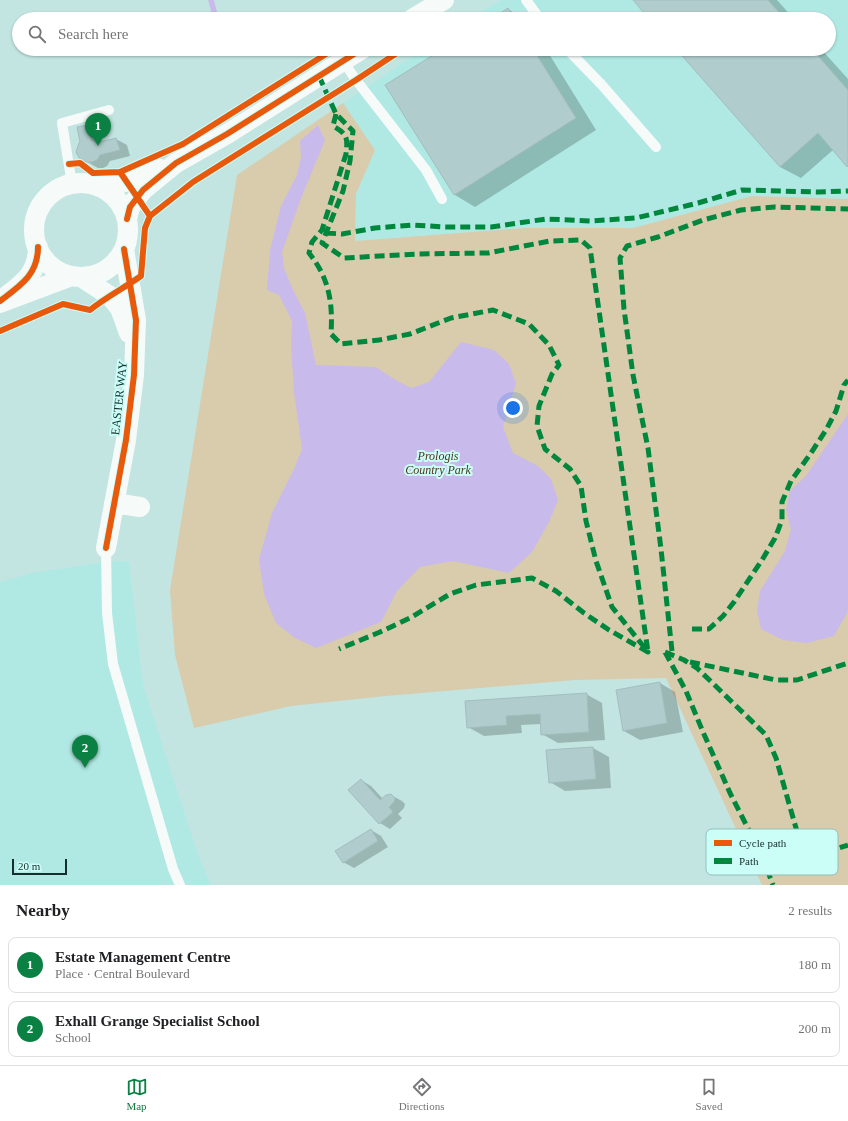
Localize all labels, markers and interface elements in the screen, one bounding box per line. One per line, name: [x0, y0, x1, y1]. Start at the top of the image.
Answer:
search box: [12, 12, 836, 56]
icon: search: [26, 23, 48, 45]
text: Search here: [58, 26, 128, 42]
pin: 1: [85, 113, 111, 146]
street label: EASTER WAY: [108, 360, 130, 436]
your location: [503, 398, 523, 418]
park label: Prologis Country Park: [405, 449, 471, 477]
pin: 2: [72, 735, 98, 768]
legend: [706, 829, 838, 875]
text: Cycle path: [739, 837, 787, 849]
text: Path: [739, 855, 759, 867]
scale bar: [12, 857, 67, 876]
text: 20 m: [18, 860, 40, 872]
text: Nearby: [16, 901, 70, 920]
text: 2 results: [788, 903, 832, 918]
text: Estate Management Centre: [55, 949, 231, 965]
text: 1: [27, 957, 33, 972]
text: 180 m: [798, 957, 831, 972]
text: Place · Central Boulevard: [55, 966, 190, 981]
text: Exhall Grange Specialist School: [55, 1013, 260, 1029]
text: 2: [27, 1021, 33, 1036]
text: 200 m: [798, 1021, 831, 1036]
text: School: [55, 1030, 91, 1045]
tab: Map: [126, 1076, 148, 1112]
tab: Directions: [399, 1076, 444, 1112]
tab: Saved: [696, 1076, 722, 1112]

